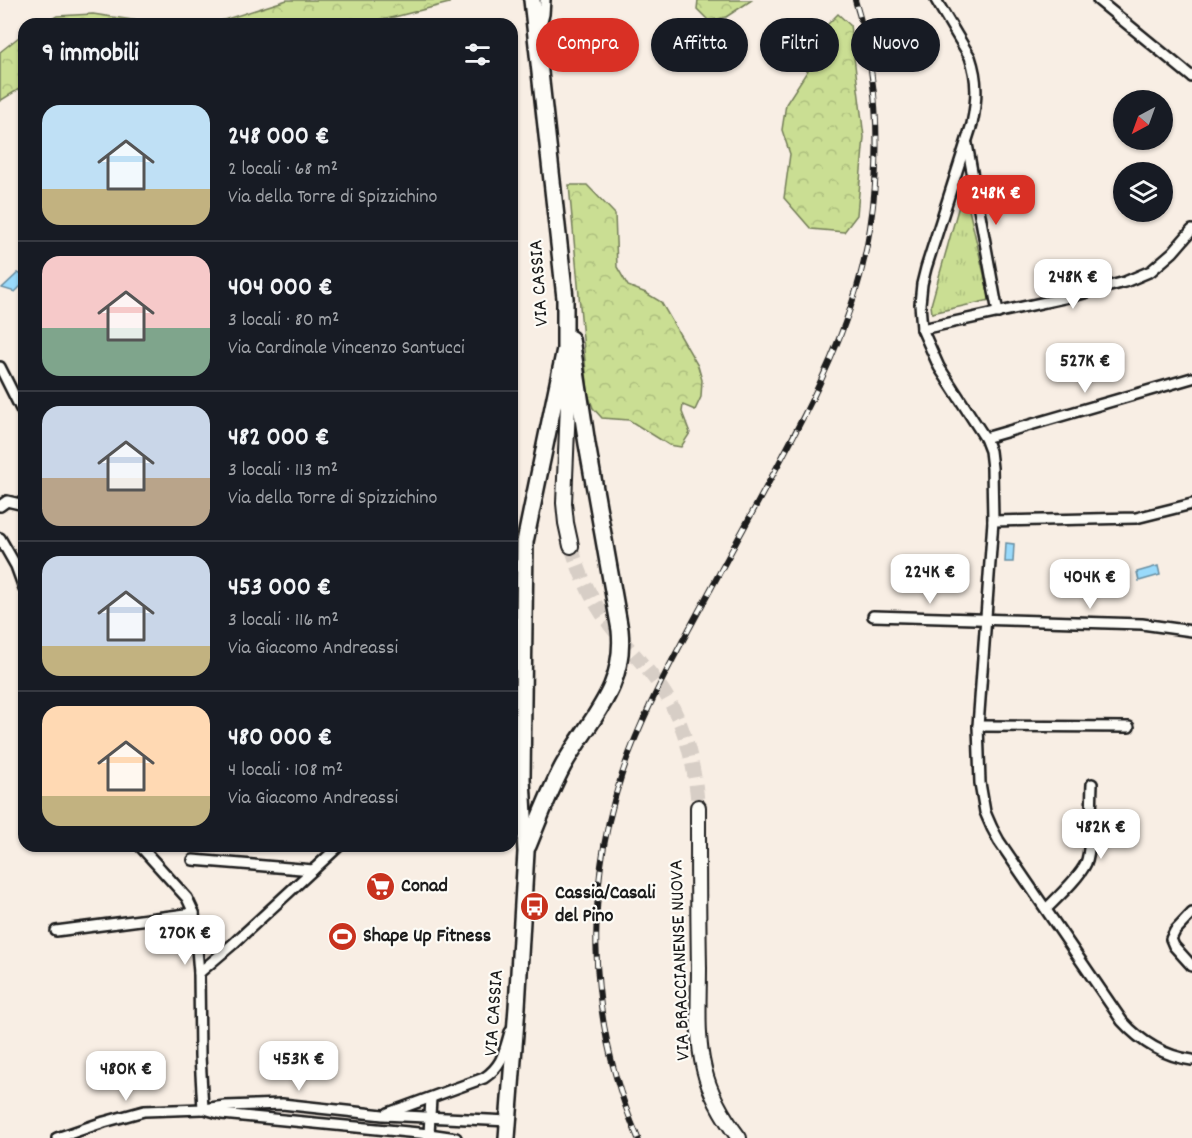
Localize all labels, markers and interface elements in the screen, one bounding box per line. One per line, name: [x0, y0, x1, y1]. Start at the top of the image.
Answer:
chip: Compra: [536, 18, 639, 72]
chip: Affitta: [651, 18, 748, 72]
chip: Filtri: [760, 18, 839, 72]
chip: Nuovo: [851, 18, 940, 72]
text: 9 immobili: [42, 36, 139, 73]
icon: filters: [461, 38, 494, 71]
north arrow: [1113, 90, 1173, 150]
map controls: [1113, 90, 1173, 222]
text: 248 000 €: [228, 119, 330, 156]
icon: home: [90, 129, 162, 201]
text: 2 locali · 68 m²: [228, 156, 338, 184]
button: layers: [1113, 162, 1173, 222]
pin: 248K €: [947, 175, 1045, 226]
text: 248K €: [971, 180, 1021, 208]
text: Via della Torre di Spizzichino: [228, 184, 437, 212]
street label: VIA CASSIA: [523, 239, 557, 327]
pin: 248K €: [1024, 259, 1122, 310]
text: 248K €: [1048, 264, 1098, 292]
text: 404 000 €: [228, 270, 333, 307]
icon: home: [90, 280, 162, 352]
text: 3 locali · 80 m²: [228, 307, 339, 335]
text: Via Cardinale Vincenzo Santucci: [228, 335, 465, 363]
pin: 527K €: [1036, 343, 1134, 394]
text: 527K €: [1060, 348, 1110, 376]
text: 482 000 €: [228, 420, 330, 457]
icon: home: [90, 430, 162, 502]
text: 3 locali · 113 m²: [228, 457, 338, 485]
text: Via della Torre di Spizzichino: [228, 485, 437, 513]
pin: 224K €: [881, 554, 979, 605]
text: 224K €: [905, 559, 955, 587]
pin: 404K €: [1041, 559, 1139, 610]
text: 404K €: [1064, 564, 1116, 592]
text: 453 000 €: [228, 570, 331, 607]
icon: home: [90, 580, 162, 652]
text: 3 locali · 116 m²: [228, 607, 339, 635]
text: Via Giacomo Andreassi: [228, 635, 398, 663]
text: 480 000 €: [228, 720, 332, 757]
icon: home: [90, 730, 162, 802]
text: 4 locali · 108 m²: [228, 757, 343, 785]
text: Via Giacomo Andreassi: [228, 785, 398, 813]
pin: 482K €: [1052, 809, 1150, 860]
text: 482K €: [1076, 814, 1126, 842]
street label: VIA BRACCIANENSE NUOVA: [663, 859, 699, 1061]
supermarket icon: Conad: [364, 871, 396, 903]
place label: Conad: [401, 873, 448, 901]
place label: Cassia/Casali del Pino: [555, 880, 656, 931]
bus stop icon: Cassia/Casali del Pino: [518, 890, 550, 922]
pin: 270K €: [136, 915, 234, 966]
text: 270K €: [159, 920, 211, 948]
sports icon: Shape Up Fitness: [326, 921, 358, 953]
place label: Shape Up Fitness: [363, 923, 491, 951]
street label: VIA CASSIA: [478, 969, 512, 1057]
pin: 453K €: [250, 1041, 348, 1092]
text: 453K €: [273, 1046, 325, 1074]
pin: 480K €: [77, 1051, 175, 1102]
text: 480K €: [100, 1056, 152, 1084]

